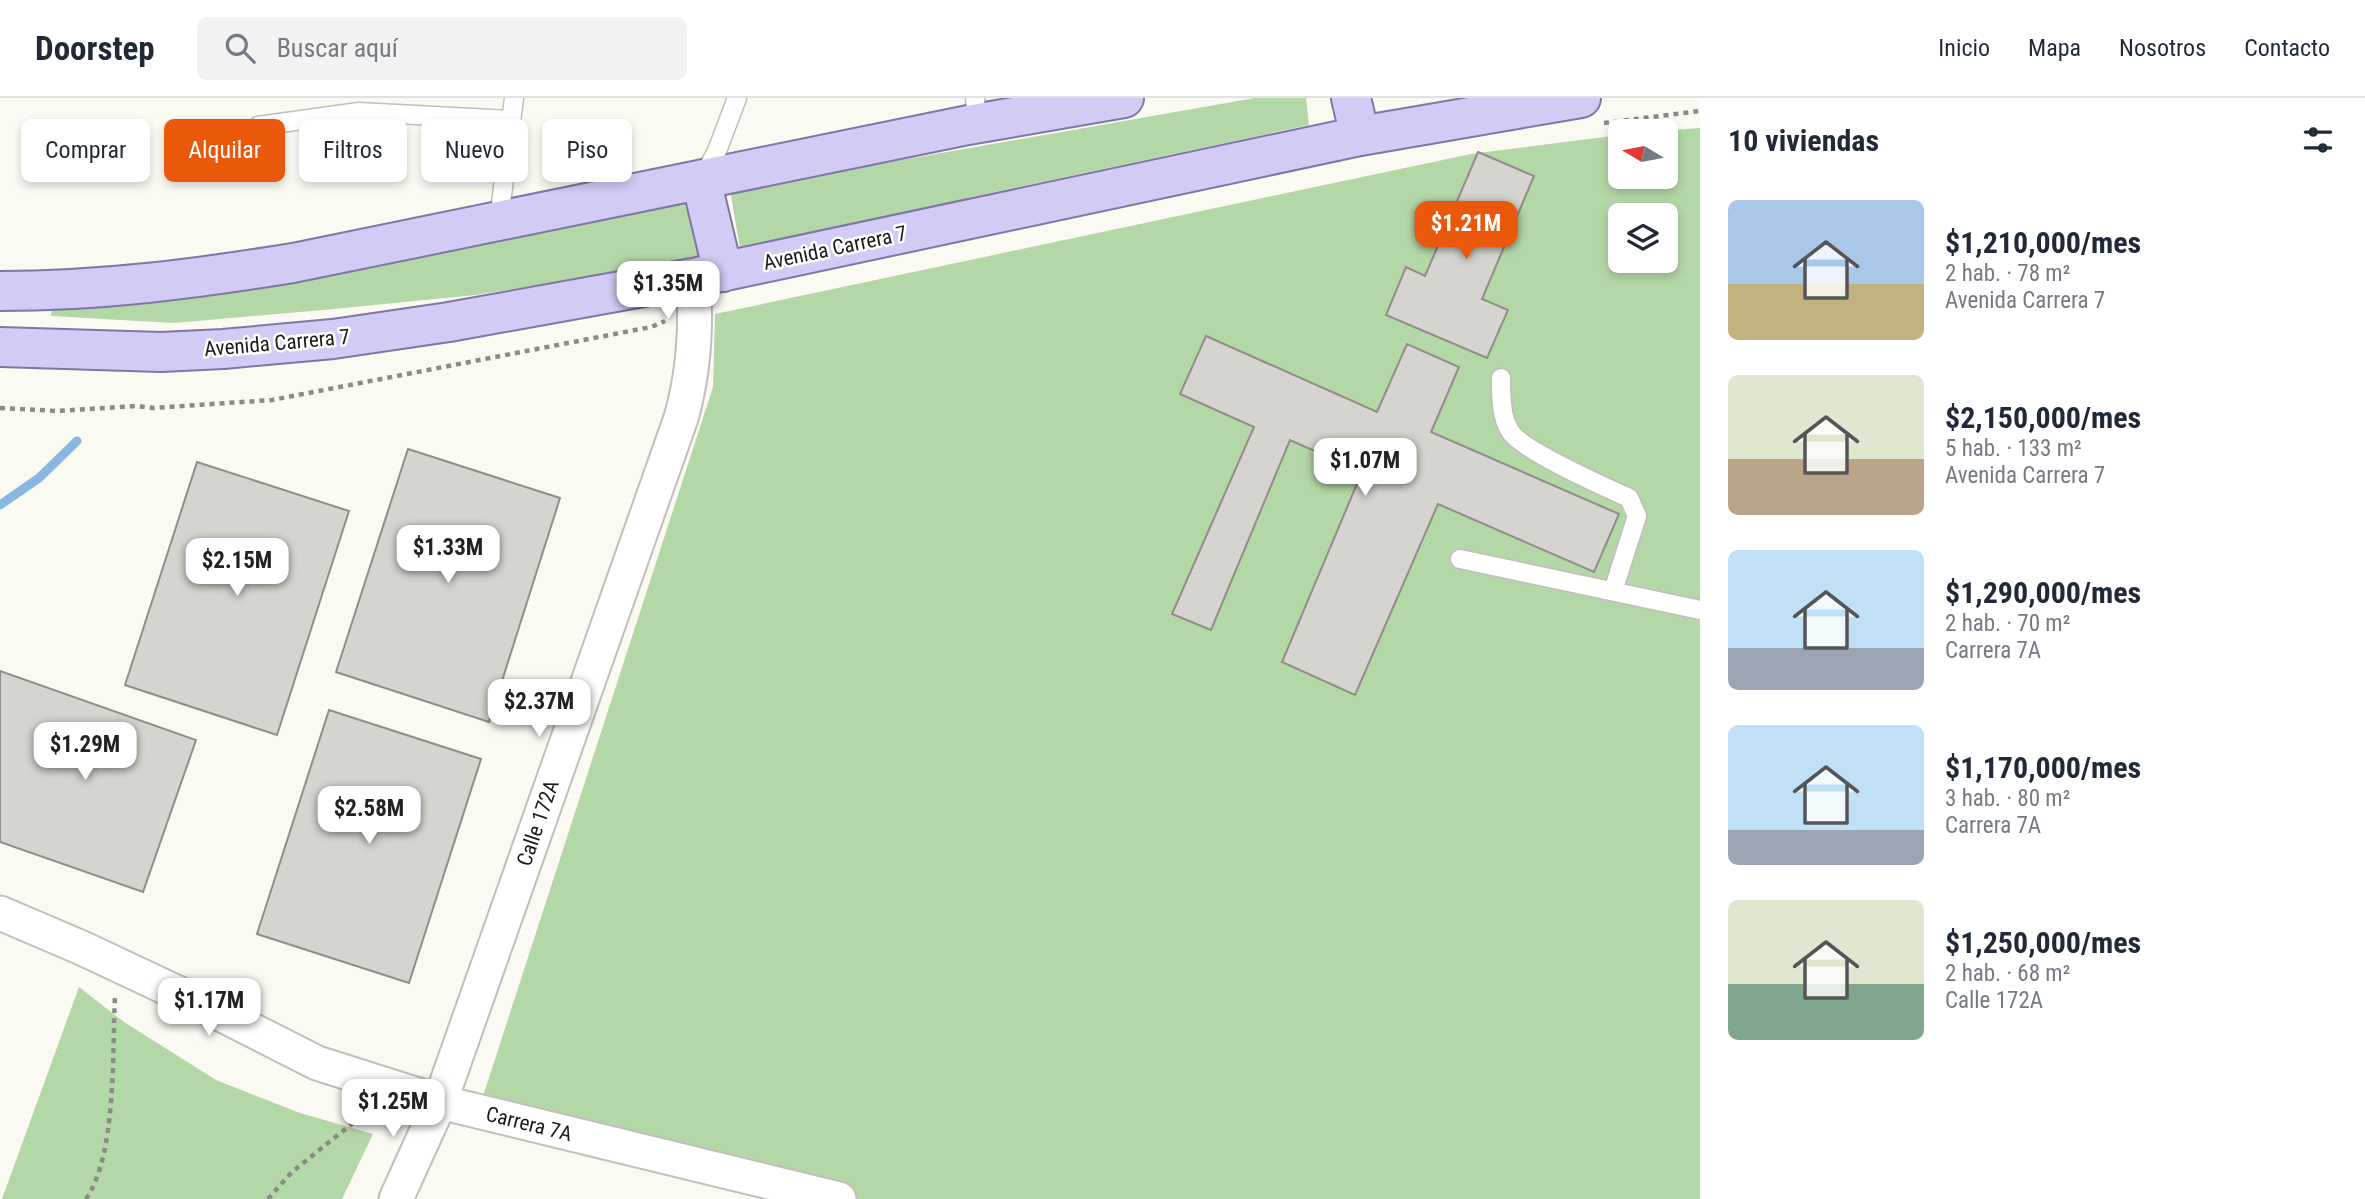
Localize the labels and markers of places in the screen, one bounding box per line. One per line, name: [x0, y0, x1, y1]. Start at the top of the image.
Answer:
pin: $1.21M: [1409, 202, 1523, 261]
pin: $1.35M: [611, 262, 725, 321]
pin: $1.07M: [1308, 438, 1422, 498]
pin: $1.33M: [391, 526, 505, 585]
pin: $2.15M: [180, 538, 294, 598]
pin: $2.37M: [482, 680, 596, 739]
pin: $1.29M: [28, 722, 142, 782]
pin: $2.58M: [312, 786, 426, 846]
pin: $1.17M: [152, 978, 266, 1038]
pin: $1.25M: [336, 1080, 450, 1139]

